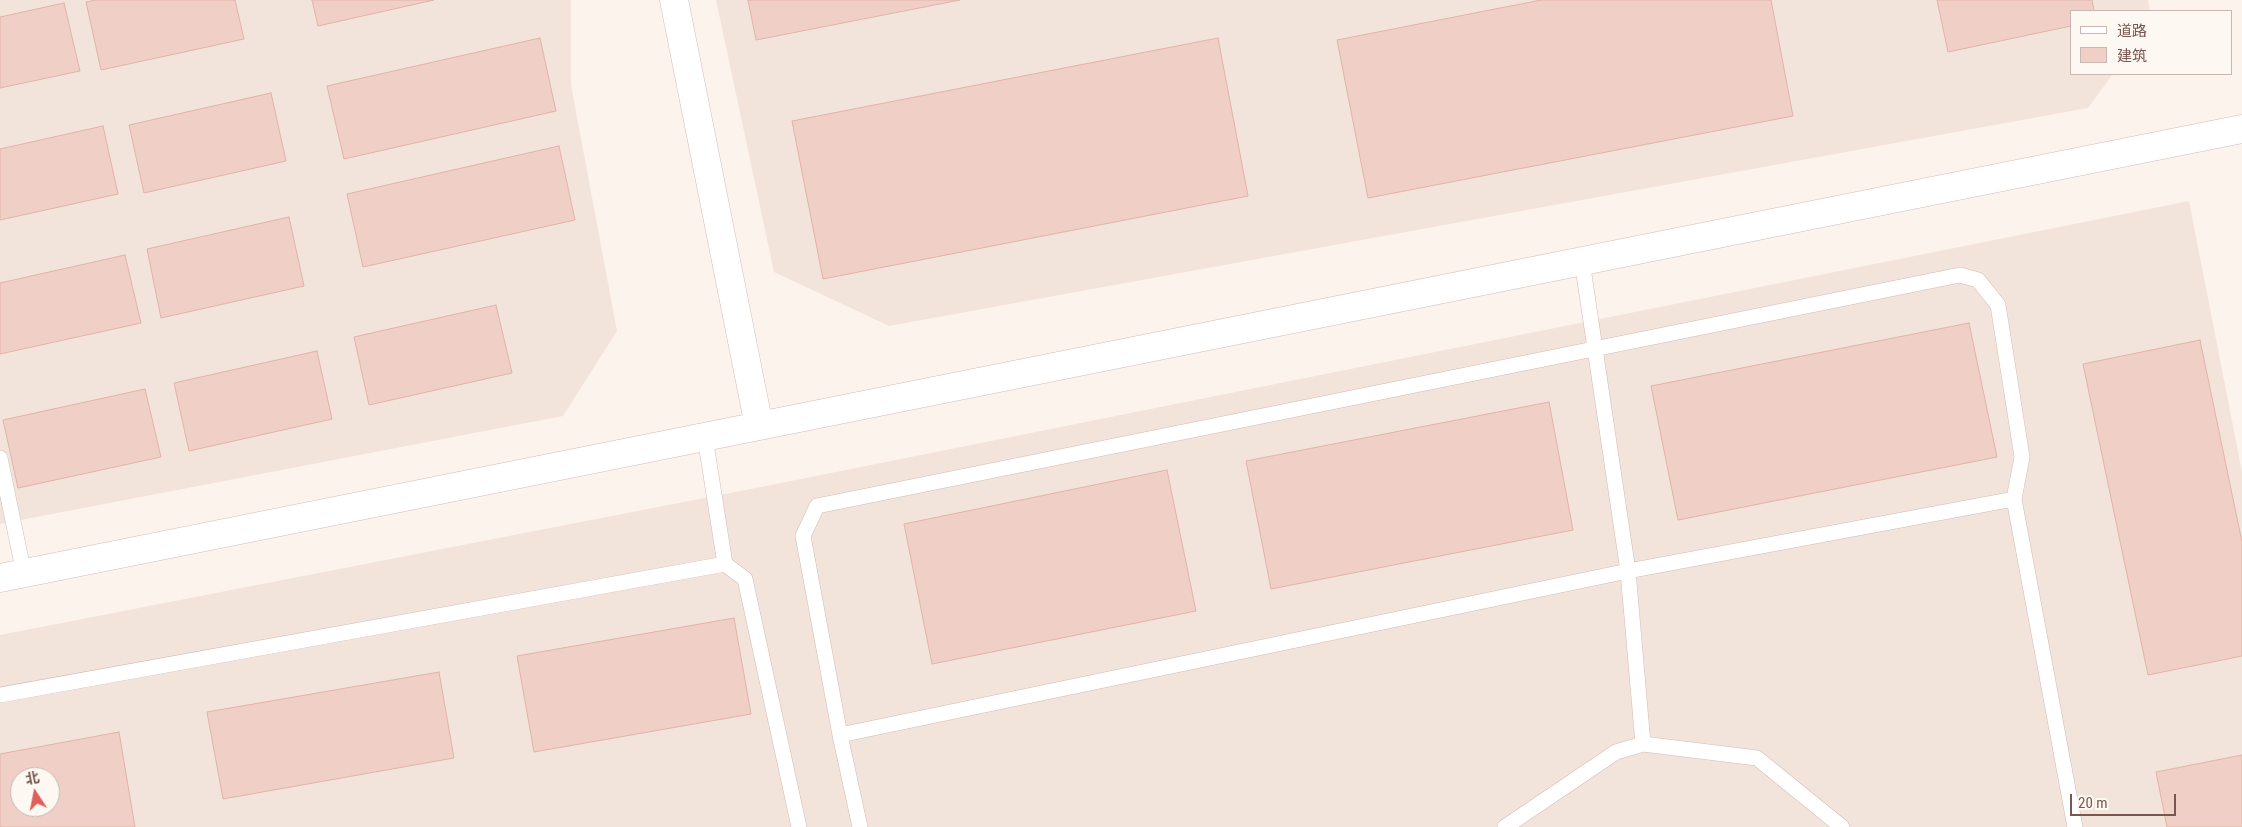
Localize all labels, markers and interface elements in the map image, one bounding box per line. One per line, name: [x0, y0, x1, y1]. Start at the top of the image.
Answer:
legend: [2070, 10, 2232, 75]
text: 道路: [2117, 22, 2147, 40]
text: 建筑: [2117, 47, 2147, 65]
north arrow: [10, 767, 60, 817]
text: 北: [24, 769, 41, 787]
scale bar: [2072, 784, 2178, 816]
text: 20 m: [2078, 794, 2108, 812]

